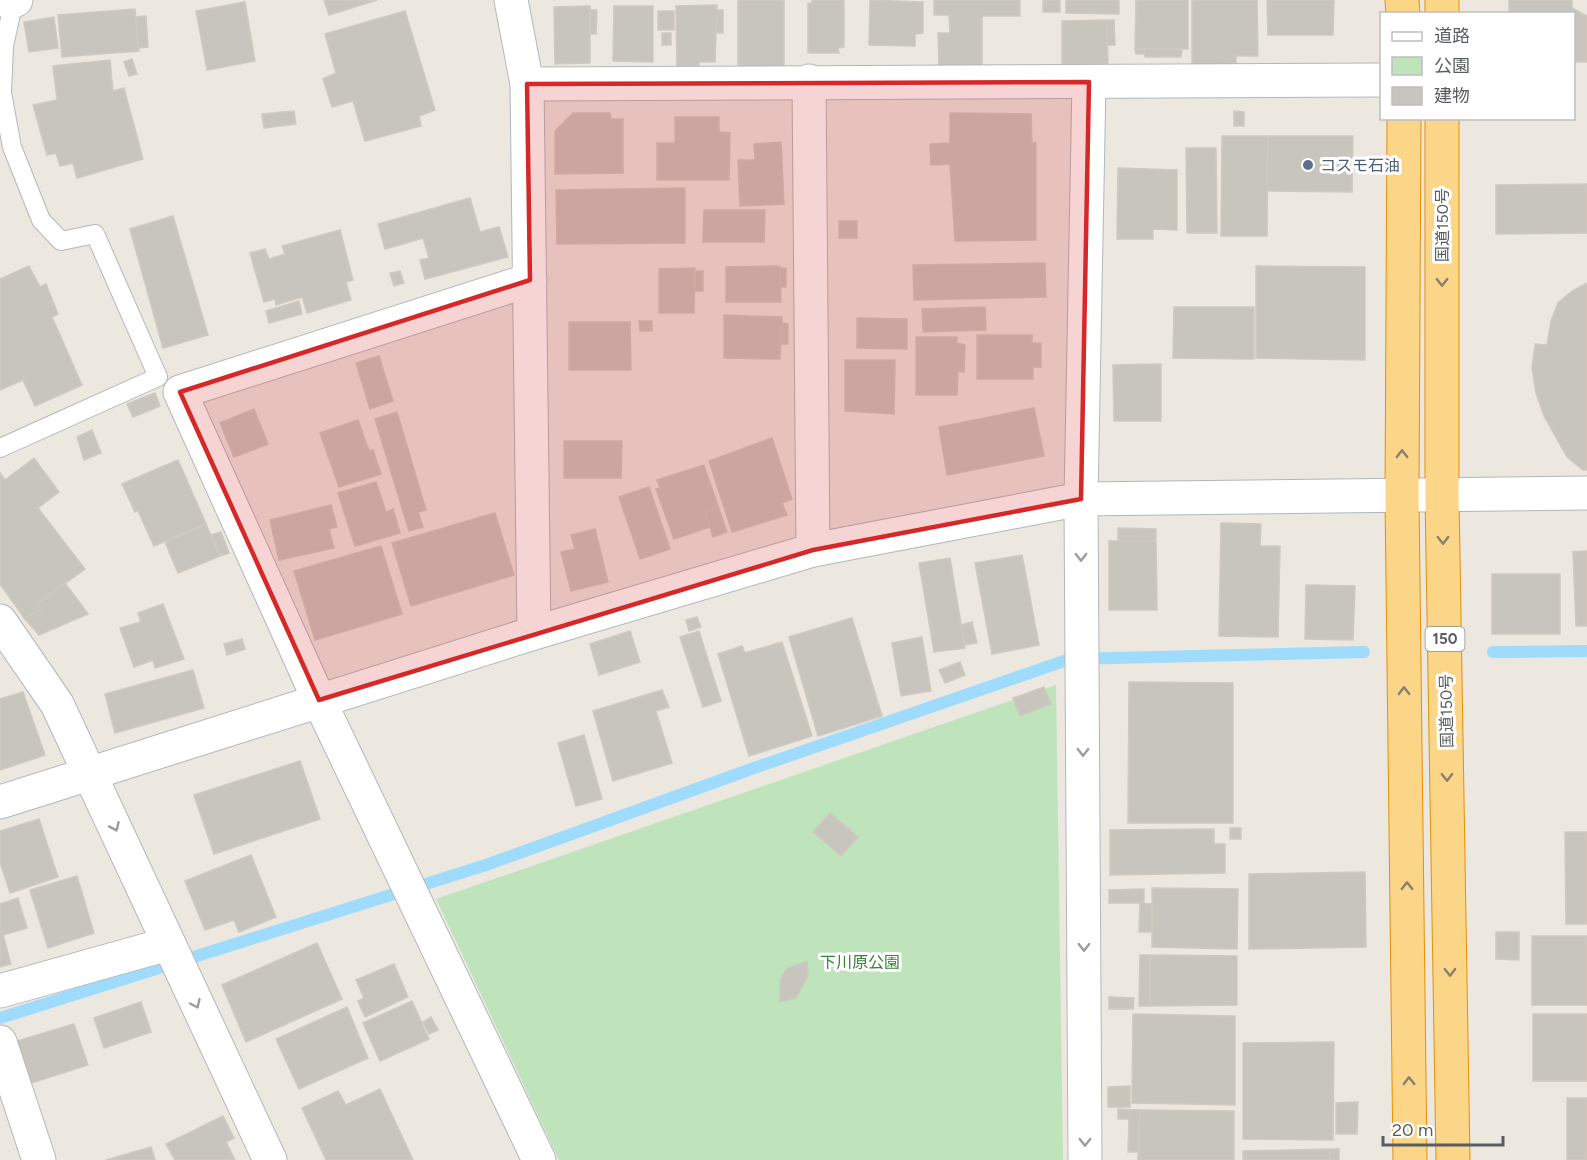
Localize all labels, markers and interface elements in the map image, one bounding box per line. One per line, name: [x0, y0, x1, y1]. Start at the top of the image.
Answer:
legend: [1380, 12, 1575, 120]
text: 道路: [1434, 25, 1470, 47]
text: 公園: [1434, 55, 1470, 77]
text: 建物: [1434, 85, 1470, 107]
place label: コスモ石油: [1320, 156, 1400, 175]
marker: コスモ石油: [1301, 158, 1315, 172]
street label: 国道150号: [1433, 188, 1452, 262]
one-way arrow: [1436, 277, 1448, 286]
one-way arrow: [1396, 449, 1408, 458]
one-way arrow: [1437, 535, 1449, 544]
one-way arrow: [1075, 553, 1087, 562]
road number: 150: [1426, 627, 1464, 651]
street label: 国道150号: [1436, 674, 1457, 748]
one-way arrow: [1398, 686, 1411, 695]
one-way arrow: [1076, 748, 1089, 757]
one-way arrow: [1441, 772, 1453, 781]
one-way arrow: [108, 820, 120, 831]
one-way arrow: [1400, 881, 1413, 890]
one-way arrow: [1078, 943, 1090, 952]
park label: 下川原公園: [820, 953, 900, 972]
one-way arrow: [1444, 967, 1456, 976]
one-way arrow: [189, 997, 201, 1008]
one-way arrow: [1403, 1076, 1415, 1085]
scale bar: [1383, 1109, 1503, 1147]
text: 20 m: [1392, 1119, 1433, 1141]
one-way arrow: [1079, 1138, 1091, 1147]

